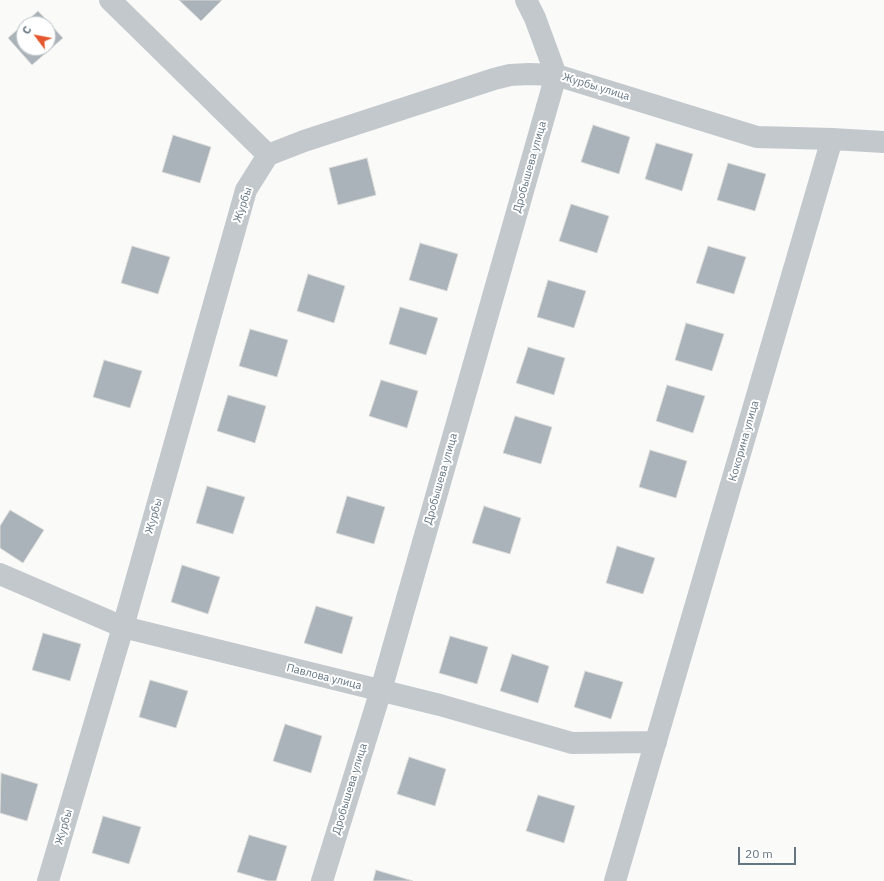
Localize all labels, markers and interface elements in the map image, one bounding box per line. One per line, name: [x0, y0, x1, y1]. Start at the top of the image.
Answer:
north arrow: [16, 16, 56, 56]
text: С: [19, 23, 35, 37]
street label: Журбы улица: [561, 71, 631, 103]
street label: Дробышева улица: [511, 120, 549, 214]
street label: Журбы: [231, 186, 255, 224]
street label: Кокорина улица: [726, 399, 762, 483]
street label: Дробышева улица: [422, 432, 460, 526]
street label: Журбы: [143, 497, 165, 535]
street label: Павлова улица: [285, 661, 363, 693]
street label: Дробышева улица: [330, 742, 370, 836]
street label: Журбы: [53, 808, 75, 846]
scale bar: [740, 839, 798, 865]
text: 20 m: [745, 846, 773, 861]

